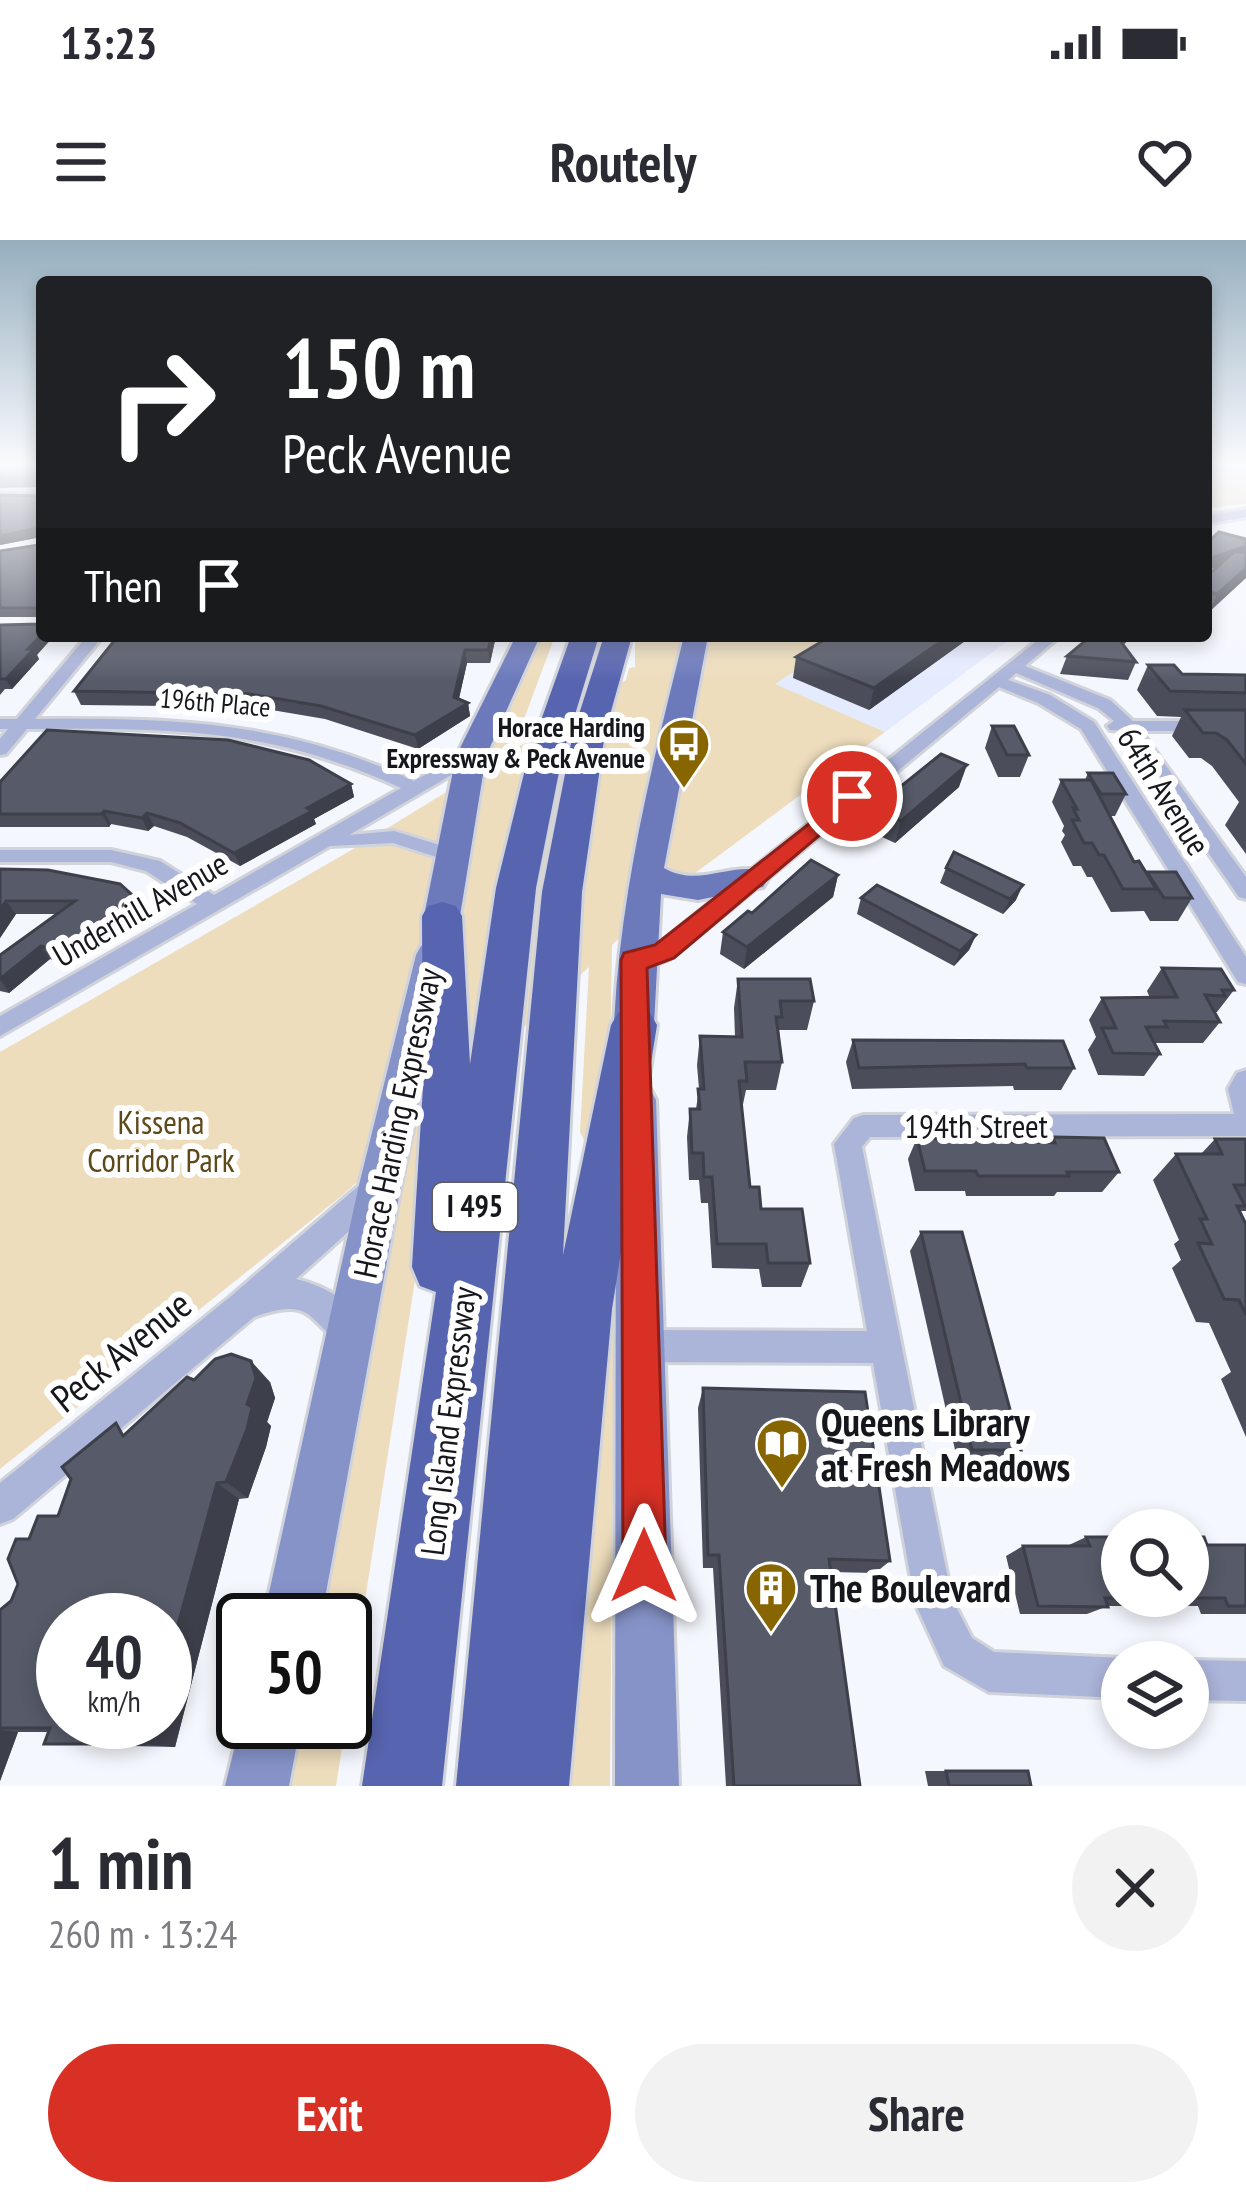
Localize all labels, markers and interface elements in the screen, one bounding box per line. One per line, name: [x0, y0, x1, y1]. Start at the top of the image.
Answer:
text: 13:23: [60, 13, 157, 71]
text: Routely: [550, 127, 696, 197]
icon: menu: [48, 129, 114, 195]
icon: heart: [1132, 129, 1198, 195]
text: 150 m: [282, 312, 475, 421]
icon: right: [84, 324, 240, 480]
text: Peck Avenue: [282, 418, 512, 488]
icon: arrive: [186, 552, 252, 618]
text: Then: [84, 556, 162, 614]
street label: 196th Place: [158, 680, 272, 724]
place label: Horace Harding Expressway & Peck Avenue: [386, 710, 645, 775]
bus stop icon: Horace Harding Expressway & Peck Avenue: [656, 716, 712, 790]
street label: 64th Avenue: [1108, 719, 1221, 863]
pin: [801, 745, 903, 847]
icon: arrive: [819, 763, 885, 829]
street label: Underhill Avenue: [44, 841, 235, 976]
street label: Horace Harding Expressway: [343, 964, 450, 1282]
park label: Kissena Corridor Park: [87, 1100, 235, 1181]
street label: 194th Street: [904, 1104, 1048, 1147]
road number: I 495: [433, 1183, 517, 1231]
street label: Peck Avenue: [40, 1279, 201, 1423]
street label: Long Island Expressway: [410, 1284, 485, 1558]
place label: Queens Library at Fresh Meadows: [821, 1396, 1070, 1492]
library icon: Queens Library at Fresh Meadows: [754, 1416, 810, 1490]
position arrow: [581, 1503, 707, 1629]
map controls: [1101, 1509, 1209, 1749]
button: search: [1101, 1509, 1209, 1617]
building icon: The Boulevard: [743, 1560, 799, 1634]
place label: The Boulevard: [810, 1562, 1011, 1613]
speed limit sign: 50: [216, 1593, 372, 1749]
text: 40: [85, 1617, 143, 1695]
button: layers: [1101, 1641, 1209, 1749]
text: km/h: [87, 1681, 141, 1720]
text: 1 min: [48, 1816, 193, 1909]
button: close: [1072, 1825, 1198, 1951]
text: 260 m · 13:24: [48, 1908, 237, 1959]
button: Exit: [48, 2044, 611, 2182]
button: Share: [635, 2044, 1198, 2182]

